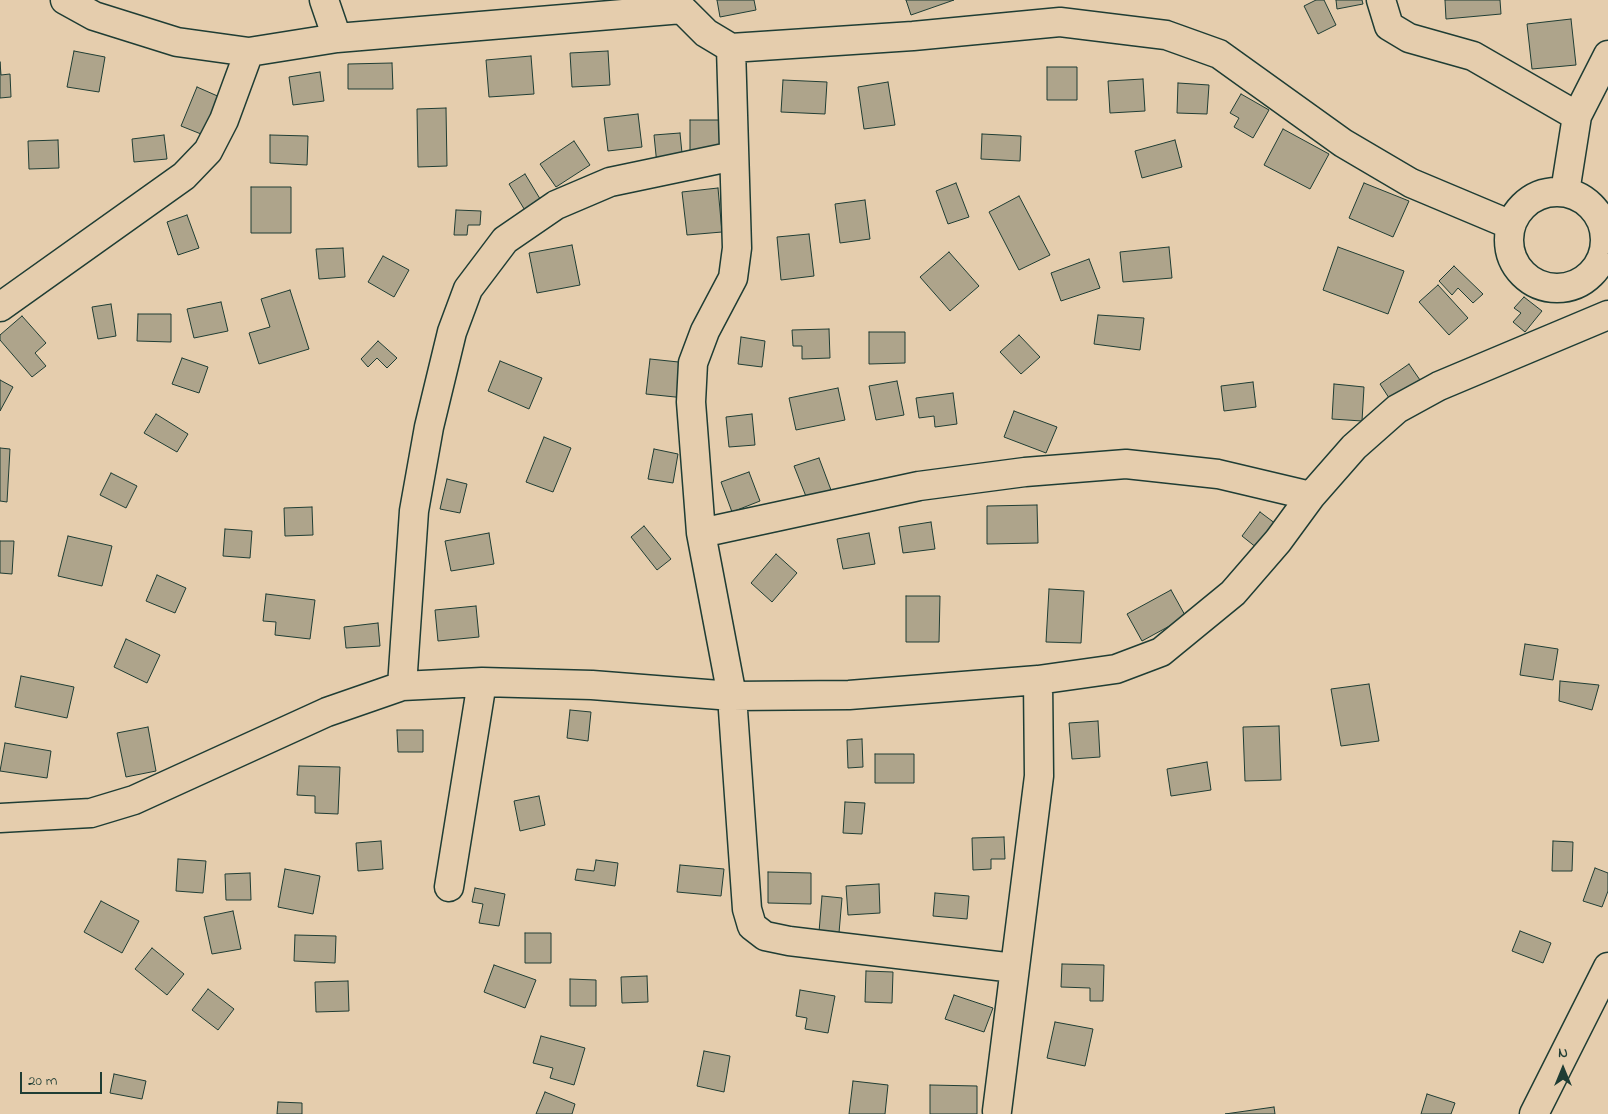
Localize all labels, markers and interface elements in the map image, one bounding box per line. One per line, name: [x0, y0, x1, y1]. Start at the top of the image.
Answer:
text: N: [1558, 1043, 1568, 1064]
north arrow: [1538, 1044, 1588, 1094]
scale bar: [22, 1062, 105, 1094]
text: 20 m: [28, 1070, 57, 1092]

